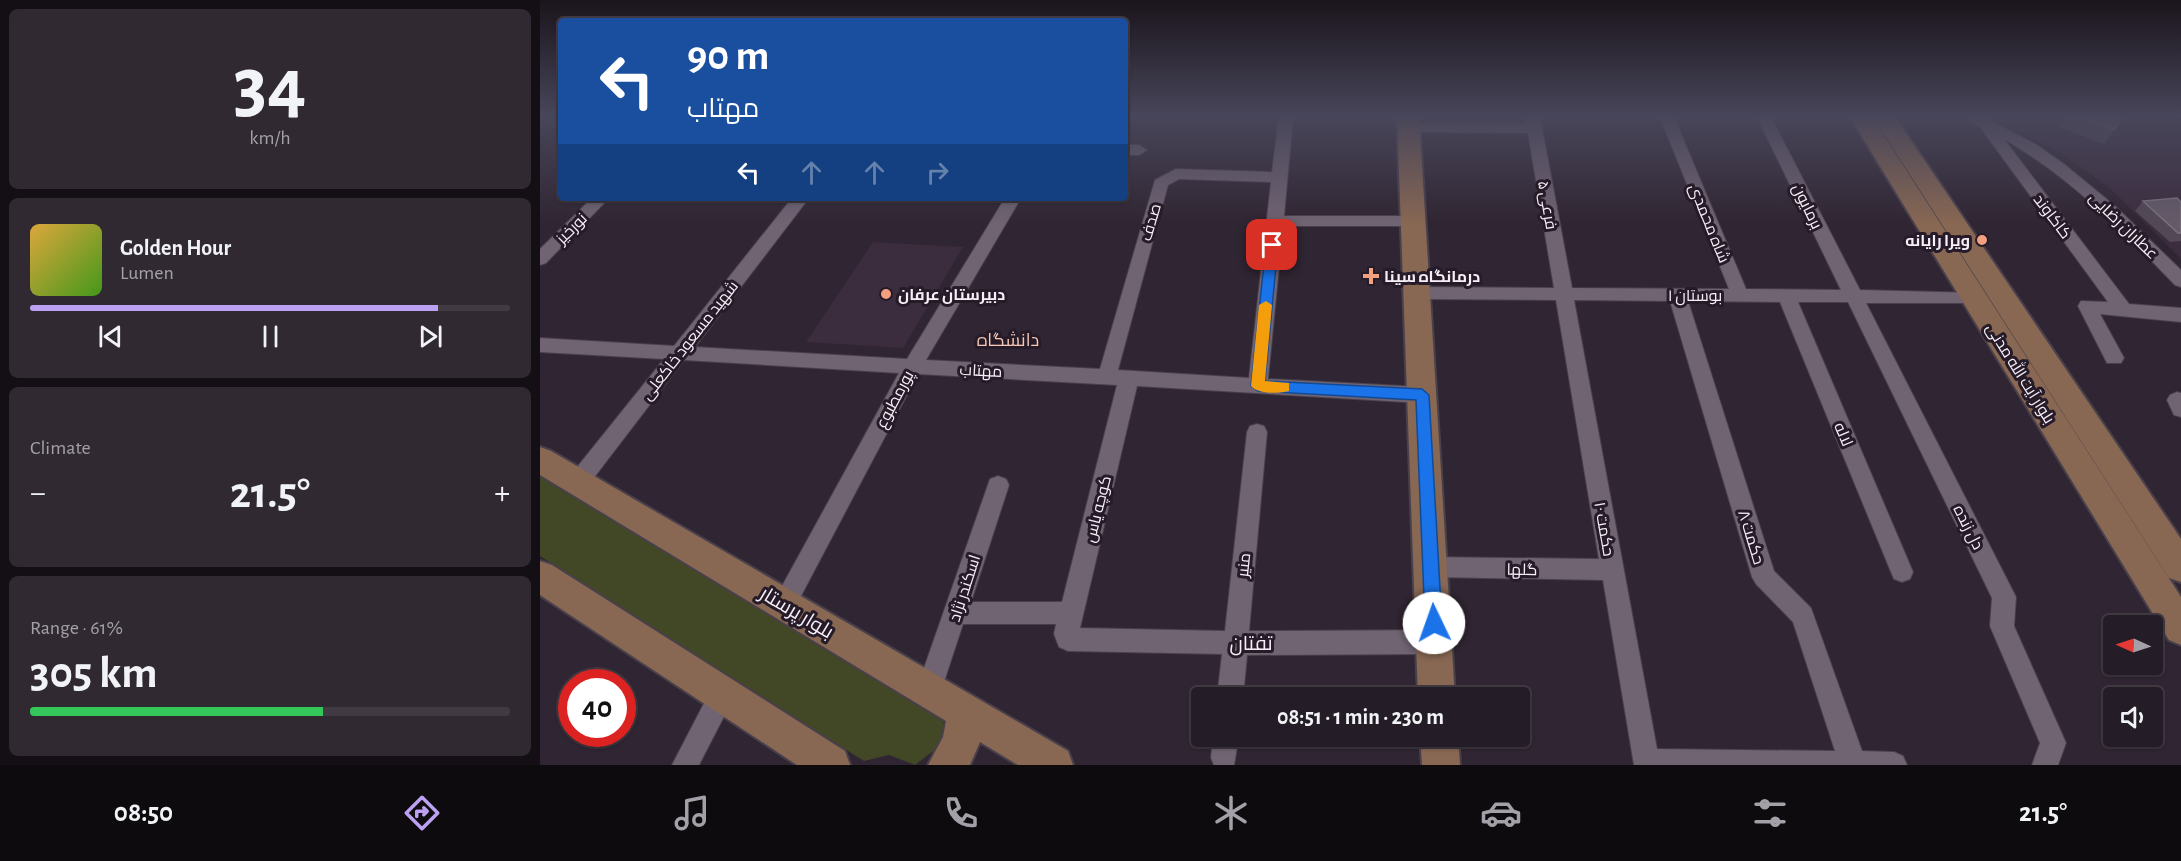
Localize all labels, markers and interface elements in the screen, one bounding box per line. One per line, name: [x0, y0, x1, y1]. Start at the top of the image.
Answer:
text: 90 m: [687, 35, 769, 77]
icon: left: [588, 42, 666, 120]
text: 34: [234, 48, 306, 126]
text: مهتاب: [687, 95, 759, 122]
text: km/h: [249, 128, 291, 148]
icon: left: [732, 156, 765, 189]
icon: ahead: [795, 156, 828, 189]
icon: ahead: [858, 156, 891, 189]
icon: right: [921, 156, 954, 189]
street label: فرعی ۵: [1533, 179, 1559, 231]
street label: شاه محمدی: [1684, 181, 1733, 266]
street label: برمایون: [1788, 181, 1825, 233]
street label: عطاران رضایی: [2085, 189, 2161, 264]
street label: کاکاوند: [2030, 191, 2074, 242]
street label: صدف: [1138, 202, 1164, 243]
street label: نورخیز: [553, 210, 591, 249]
pin: [1246, 219, 1297, 270]
icon: arrive: [1255, 228, 1288, 261]
place label: ویرا رایانه: [1905, 233, 1970, 250]
marker: ویرا رایانه: [1975, 233, 1989, 247]
text: Golden Hour: [120, 237, 231, 259]
text: Lumen: [120, 263, 174, 283]
marker: درمانگاه سینا: [1362, 267, 1380, 285]
place label: درمانگاه سینا: [1384, 269, 1480, 286]
street label: شهید مسعود خاکعلی: [638, 277, 743, 404]
marker: دبیرستان عرفان: [879, 287, 893, 301]
place label: دبیرستان عرفان: [898, 287, 1005, 304]
street label: بوستان ۱: [1668, 288, 1722, 306]
street label: بلوار آیت الله مدنی: [1981, 319, 2060, 428]
icon: previous: [94, 320, 127, 353]
icon: pause: [254, 320, 287, 353]
icon: next: [414, 320, 447, 353]
district label: دانشگاه: [977, 331, 1039, 350]
street label: مهتاب: [959, 362, 1003, 382]
street label: پورمطبوع: [873, 367, 920, 432]
street label: لاله: [1831, 420, 1855, 449]
text: Climate: [30, 438, 91, 458]
text: 21.5°: [230, 471, 310, 516]
street label: کوچه یاس: [1082, 474, 1117, 545]
text: −: [30, 477, 46, 510]
text: +: [494, 477, 510, 510]
street label: حکمت ۱۰: [1591, 501, 1617, 558]
street label: دل زنده: [1948, 503, 1986, 553]
street label: حکمت ۸: [1735, 508, 1767, 566]
street label: منیر: [1235, 552, 1254, 579]
street label: اسکندر نژاد: [946, 553, 984, 624]
street label: گلها: [1506, 562, 1538, 580]
street label: بلوار پرستار: [754, 583, 837, 644]
position arrow: [1402, 591, 1466, 655]
north arrow: [2103, 615, 2163, 675]
map controls: [2103, 615, 2163, 747]
text: Range · 61%: [30, 618, 123, 638]
street label: تفتان: [1229, 634, 1273, 656]
text: 305 km: [30, 651, 158, 696]
speed limit sign: 40: [558, 669, 636, 747]
button: sound: [2103, 687, 2163, 747]
text: 08:51 · 1 min · 230 m: [1277, 706, 1444, 728]
icon: directions: [401, 792, 443, 834]
icon: music: [671, 792, 713, 834]
icon: phone: [940, 792, 982, 834]
icon: climate: [1210, 792, 1252, 834]
icon: car: [1480, 792, 1522, 834]
icon: filters: [1749, 792, 1791, 834]
text: 08:50: [114, 799, 173, 826]
text: 21.5°: [2019, 799, 2067, 826]

